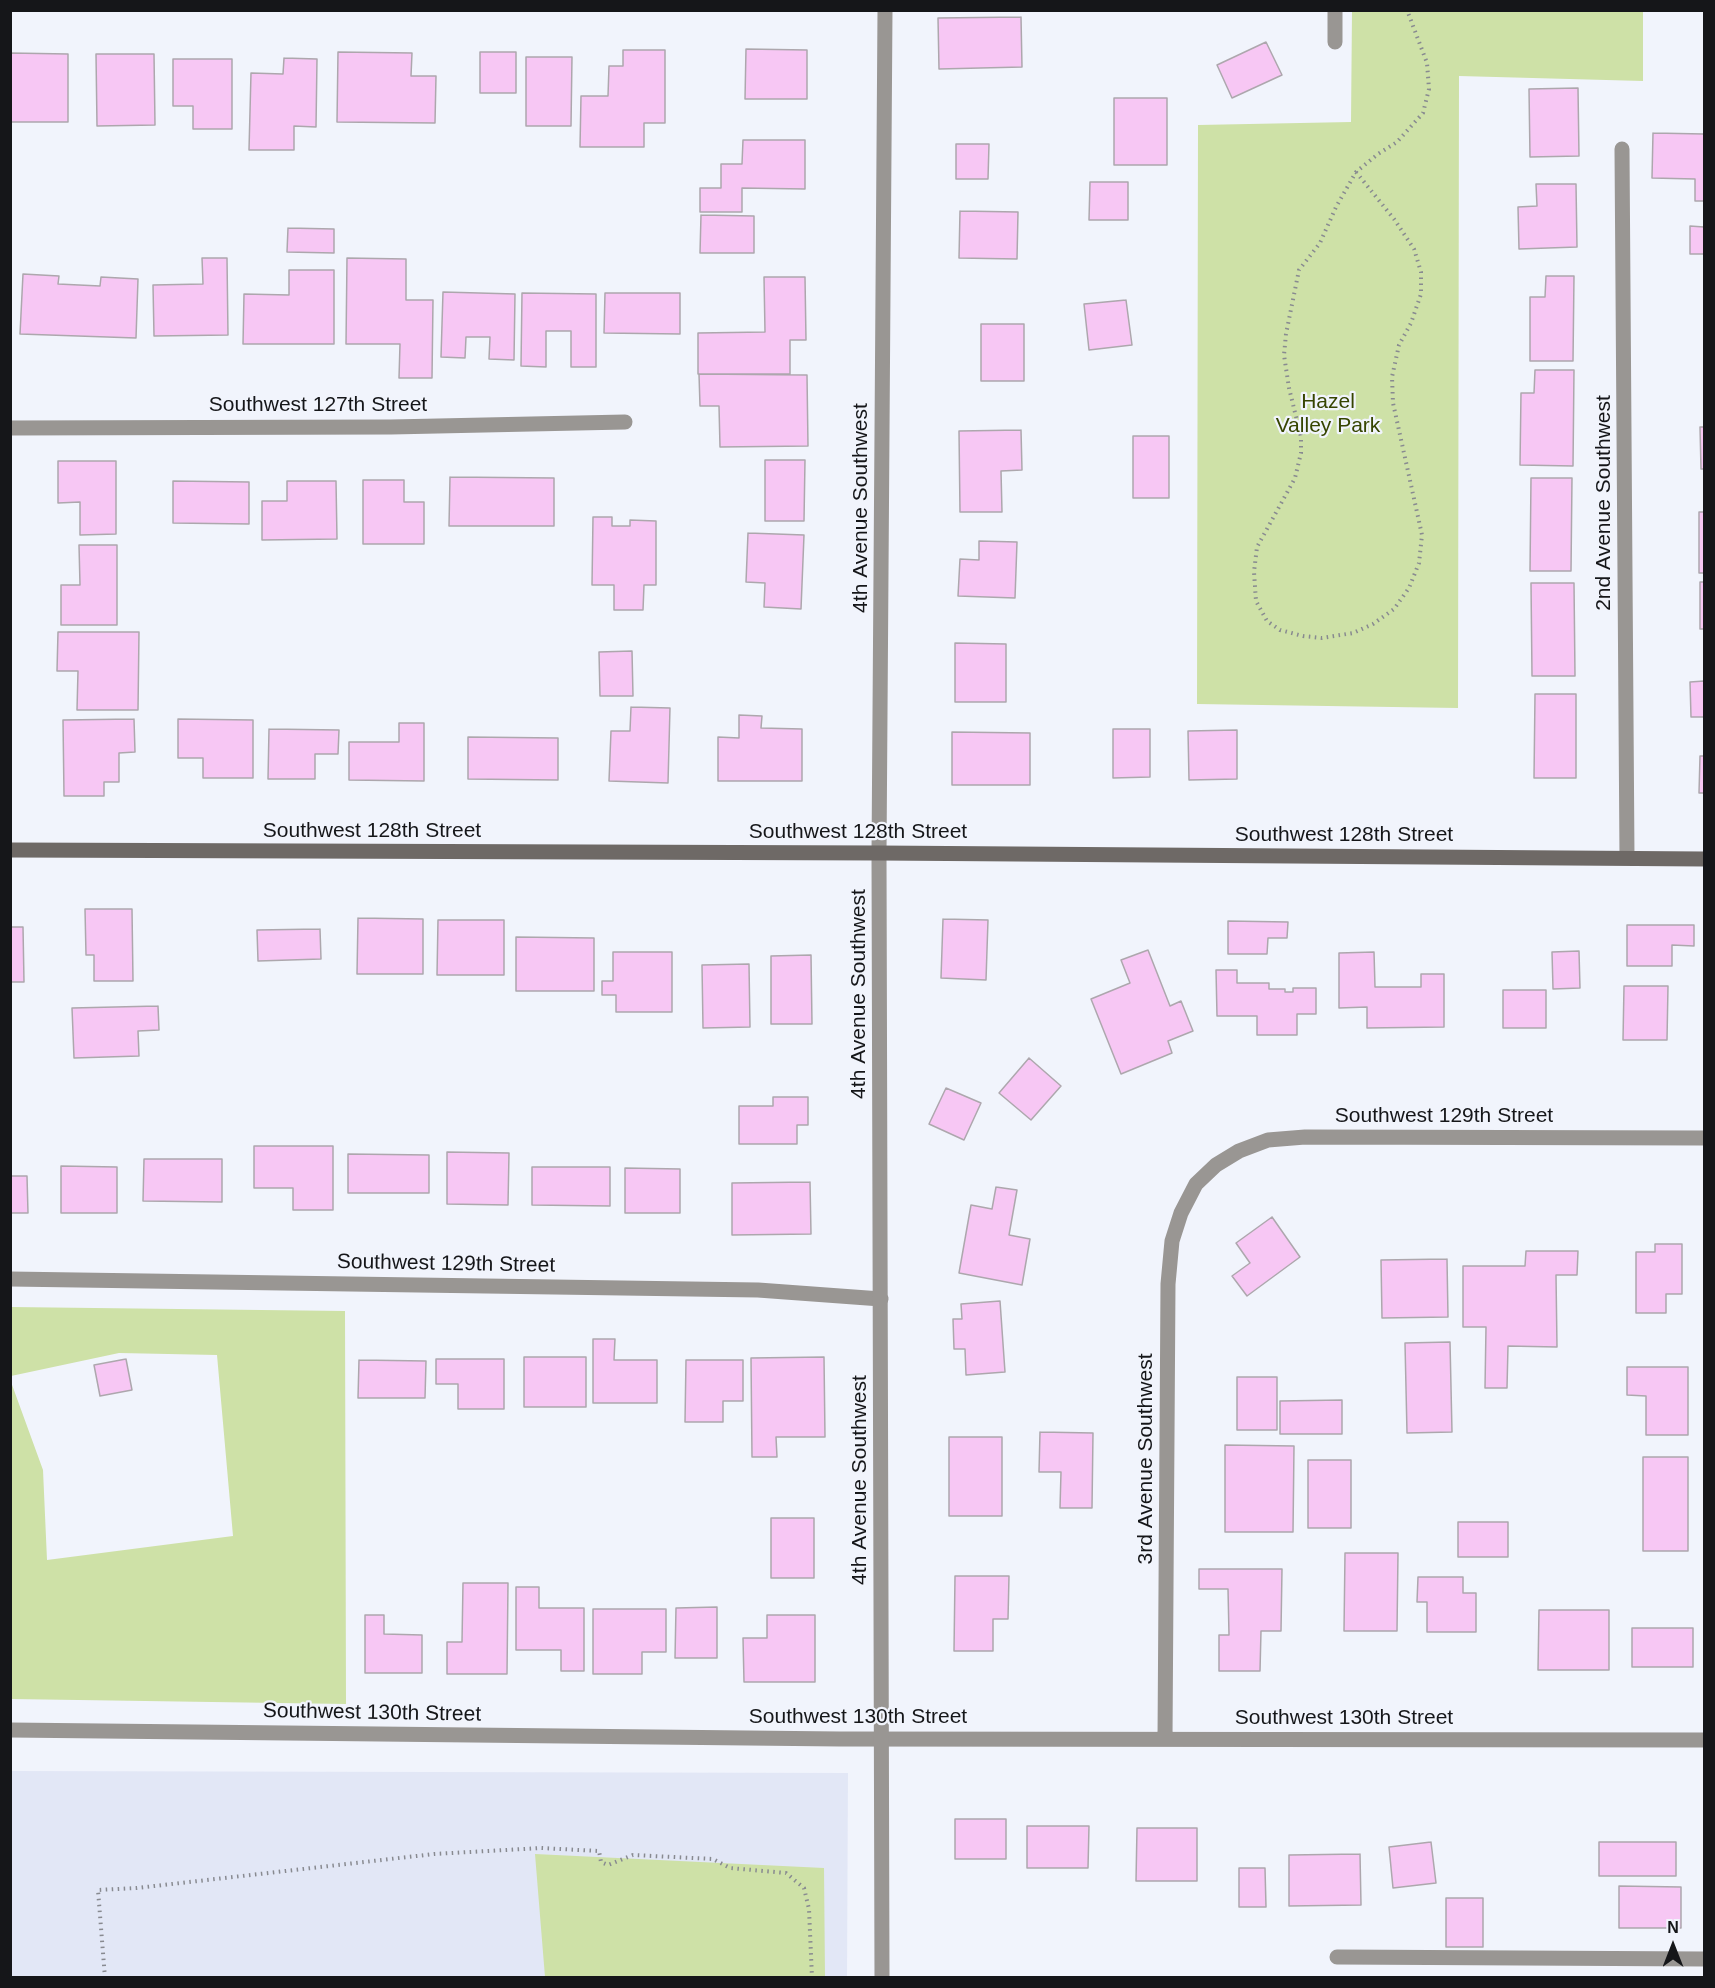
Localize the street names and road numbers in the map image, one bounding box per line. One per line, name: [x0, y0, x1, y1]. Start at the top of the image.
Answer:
street label: Southwest 127th Street: [209, 392, 427, 418]
street label: 2nd Avenue Southwest: [1591, 395, 1617, 611]
street label: 4th Avenue Southwest: [848, 403, 874, 613]
street label: Southwest 128th Street: [263, 818, 481, 844]
street label: Southwest 128th Street: [749, 819, 967, 845]
street label: Southwest 128th Street: [1235, 822, 1453, 848]
street label: 4th Avenue Southwest: [846, 889, 872, 1099]
street label: Southwest 129th Street: [1335, 1103, 1553, 1129]
street label: Southwest 129th Street: [337, 1249, 555, 1279]
street label: 3rd Avenue Southwest: [1133, 1354, 1159, 1564]
street label: 4th Avenue Southwest: [847, 1375, 873, 1585]
street label: Southwest 130th Street: [263, 1698, 481, 1728]
street label: Southwest 130th Street: [749, 1704, 967, 1730]
street label: Southwest 130th Street: [1235, 1705, 1453, 1731]

